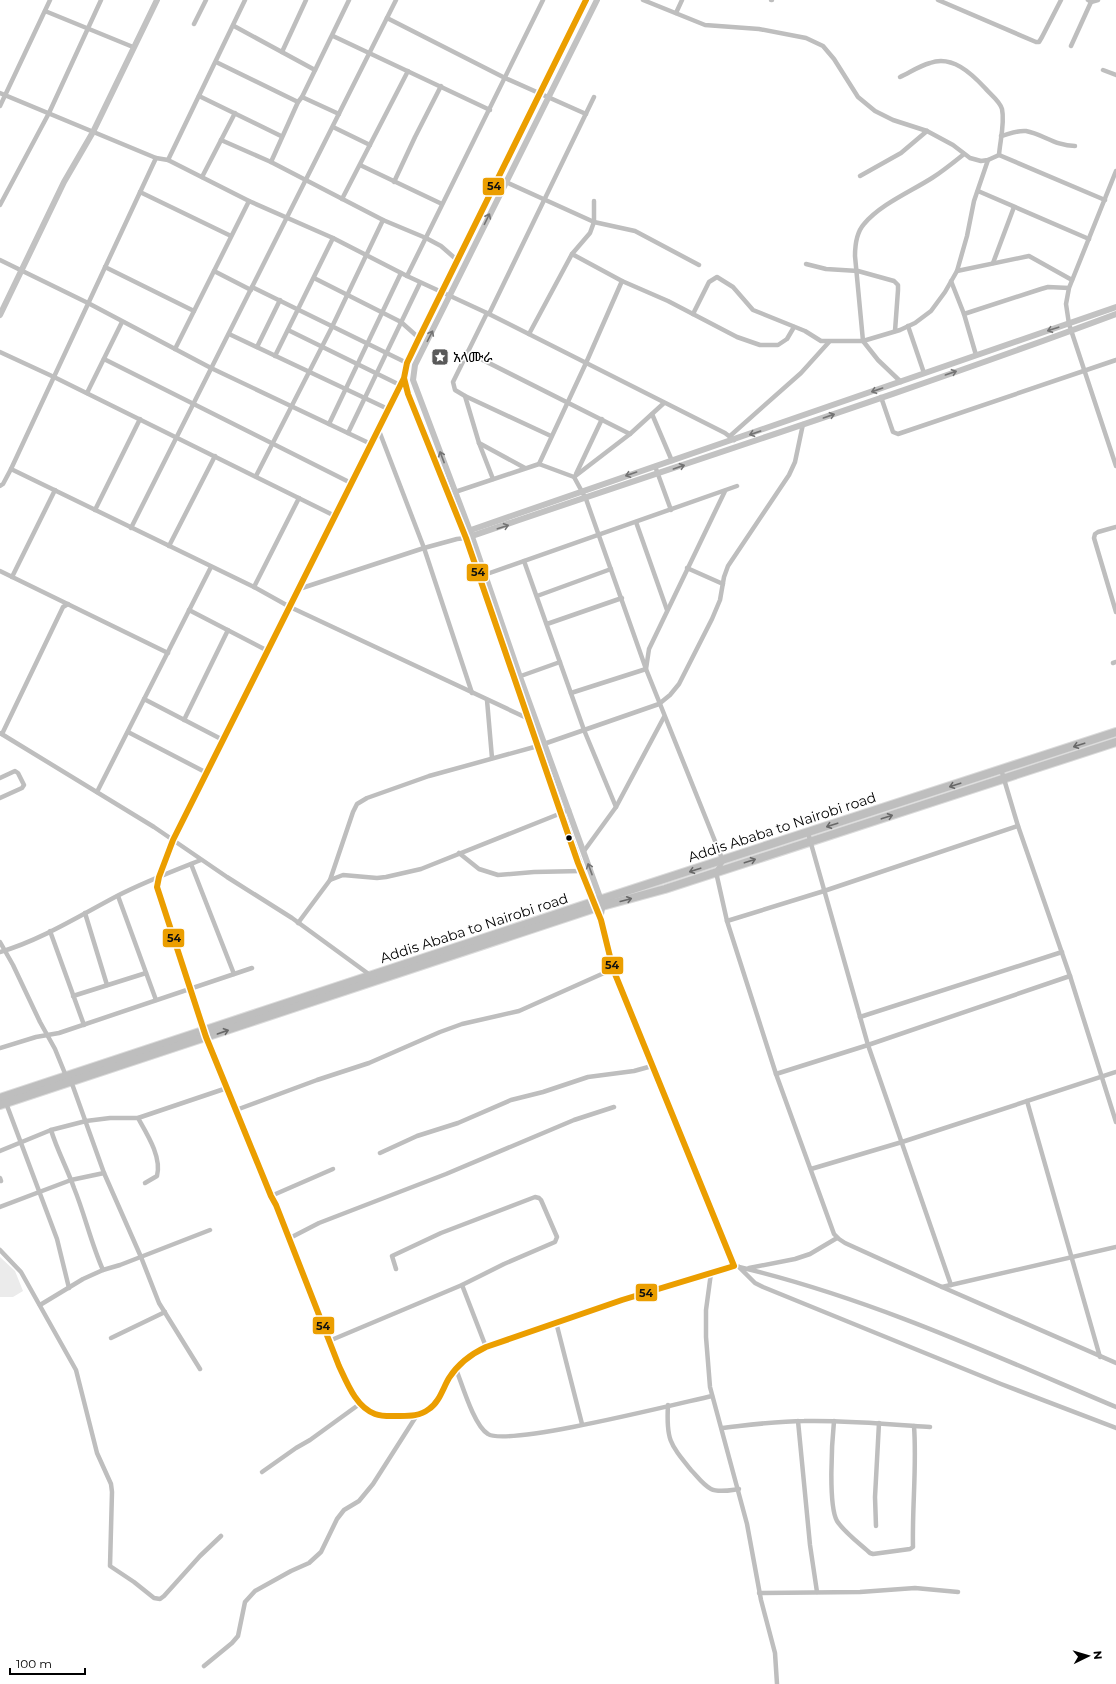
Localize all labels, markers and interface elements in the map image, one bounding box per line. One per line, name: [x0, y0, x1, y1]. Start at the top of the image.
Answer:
line badge: 54: [482, 177, 505, 196]
text: 54: [487, 179, 501, 193]
one-way arrow: [484, 214, 491, 226]
one-way arrow: [1047, 326, 1060, 333]
one-way arrow: [427, 331, 434, 343]
place icon: አላሙራ: [430, 347, 450, 367]
place label: አላሙራ: [453, 348, 493, 366]
one-way arrow: [945, 369, 958, 376]
one-way arrow: [872, 387, 884, 395]
one-way arrow: [822, 411, 834, 419]
one-way arrow: [748, 430, 761, 437]
one-way arrow: [437, 452, 445, 464]
one-way arrow: [673, 462, 685, 470]
one-way arrow: [626, 471, 638, 479]
one-way arrow: [497, 522, 509, 530]
line badge: 54: [466, 563, 489, 582]
text: 54: [471, 565, 485, 579]
one-way arrow: [1073, 741, 1085, 749]
one-way arrow: [950, 781, 962, 789]
street label: Addis Ababa to Nairobi road: [686, 788, 878, 866]
one-way arrow: [880, 813, 893, 820]
one-way arrow: [825, 822, 838, 829]
unlabelled marker: [564, 833, 574, 843]
one-way arrow: [744, 857, 757, 864]
one-way arrow: [586, 864, 594, 876]
one-way arrow: [689, 867, 702, 874]
street label: Addis Ababa to Nairobi road: [378, 889, 570, 967]
one-way arrow: [619, 896, 632, 903]
line badge: 54: [162, 928, 185, 948]
text: 54: [167, 931, 181, 945]
line badge: 54: [601, 956, 624, 975]
text: 54: [605, 958, 619, 972]
one-way arrow: [217, 1028, 230, 1035]
line badge: 54: [635, 1283, 658, 1302]
text: 54: [639, 1286, 653, 1300]
line badge: 54: [312, 1316, 335, 1335]
text: 54: [316, 1319, 330, 1333]
north arrow: [1068, 1636, 1108, 1676]
scale bar: [10, 1650, 85, 1676]
text: N: [1091, 1650, 1105, 1660]
text: 100 m: [16, 1656, 52, 1671]

